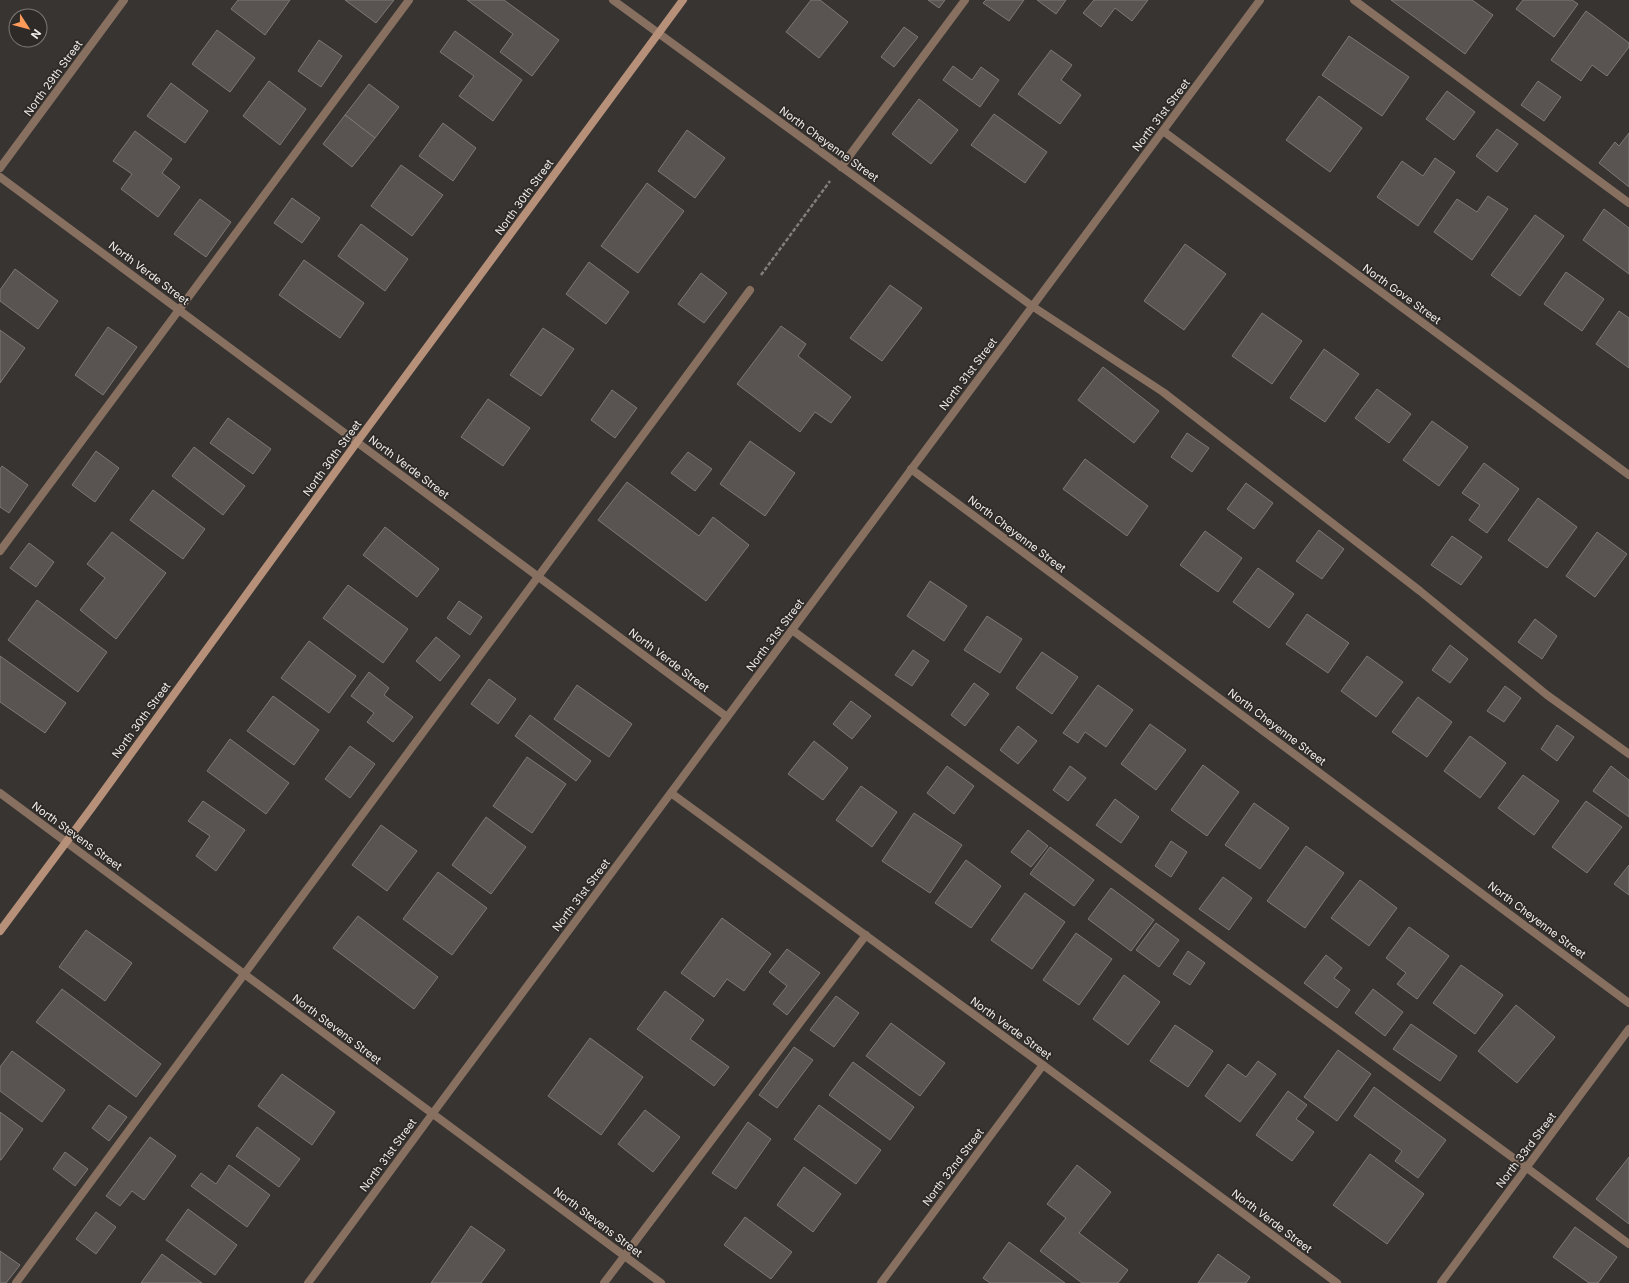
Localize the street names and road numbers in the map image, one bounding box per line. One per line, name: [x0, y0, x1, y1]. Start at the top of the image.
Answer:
street label: North 29th Street: [21, 37, 85, 119]
street label: North 31st Street: [1129, 76, 1193, 154]
street label: North Cheyenne Street: [777, 103, 882, 185]
street label: North 30th Street: [492, 156, 557, 238]
street label: North Verde Street: [106, 238, 192, 308]
street label: North Gove Street: [1360, 261, 1444, 327]
street label: North 31st Street: [936, 335, 1000, 413]
street label: North 30th Street: [300, 417, 365, 499]
street label: North Verde Street: [366, 432, 452, 502]
street label: North Cheyenne Street: [965, 493, 1069, 576]
street label: North 31st Street: [743, 596, 807, 674]
street label: North Verde Street: [626, 625, 712, 695]
street label: North 30th Street: [109, 679, 174, 761]
street label: North Cheyenne Street: [1225, 686, 1329, 769]
street label: North Stevens Street: [29, 799, 125, 874]
street label: North 31st Street: [549, 856, 613, 934]
street label: North Cheyenne Street: [1485, 879, 1589, 962]
street label: North Stevens Street: [290, 991, 385, 1067]
street label: North Verde Street: [968, 994, 1055, 1062]
street label: North 33rd Street: [1493, 1109, 1559, 1190]
street label: North 31st Street: [357, 1115, 420, 1194]
street label: North 32nd Street: [919, 1125, 987, 1208]
street label: North Stevens Street: [551, 1184, 646, 1260]
street label: North Verde Street: [1229, 1186, 1315, 1256]

